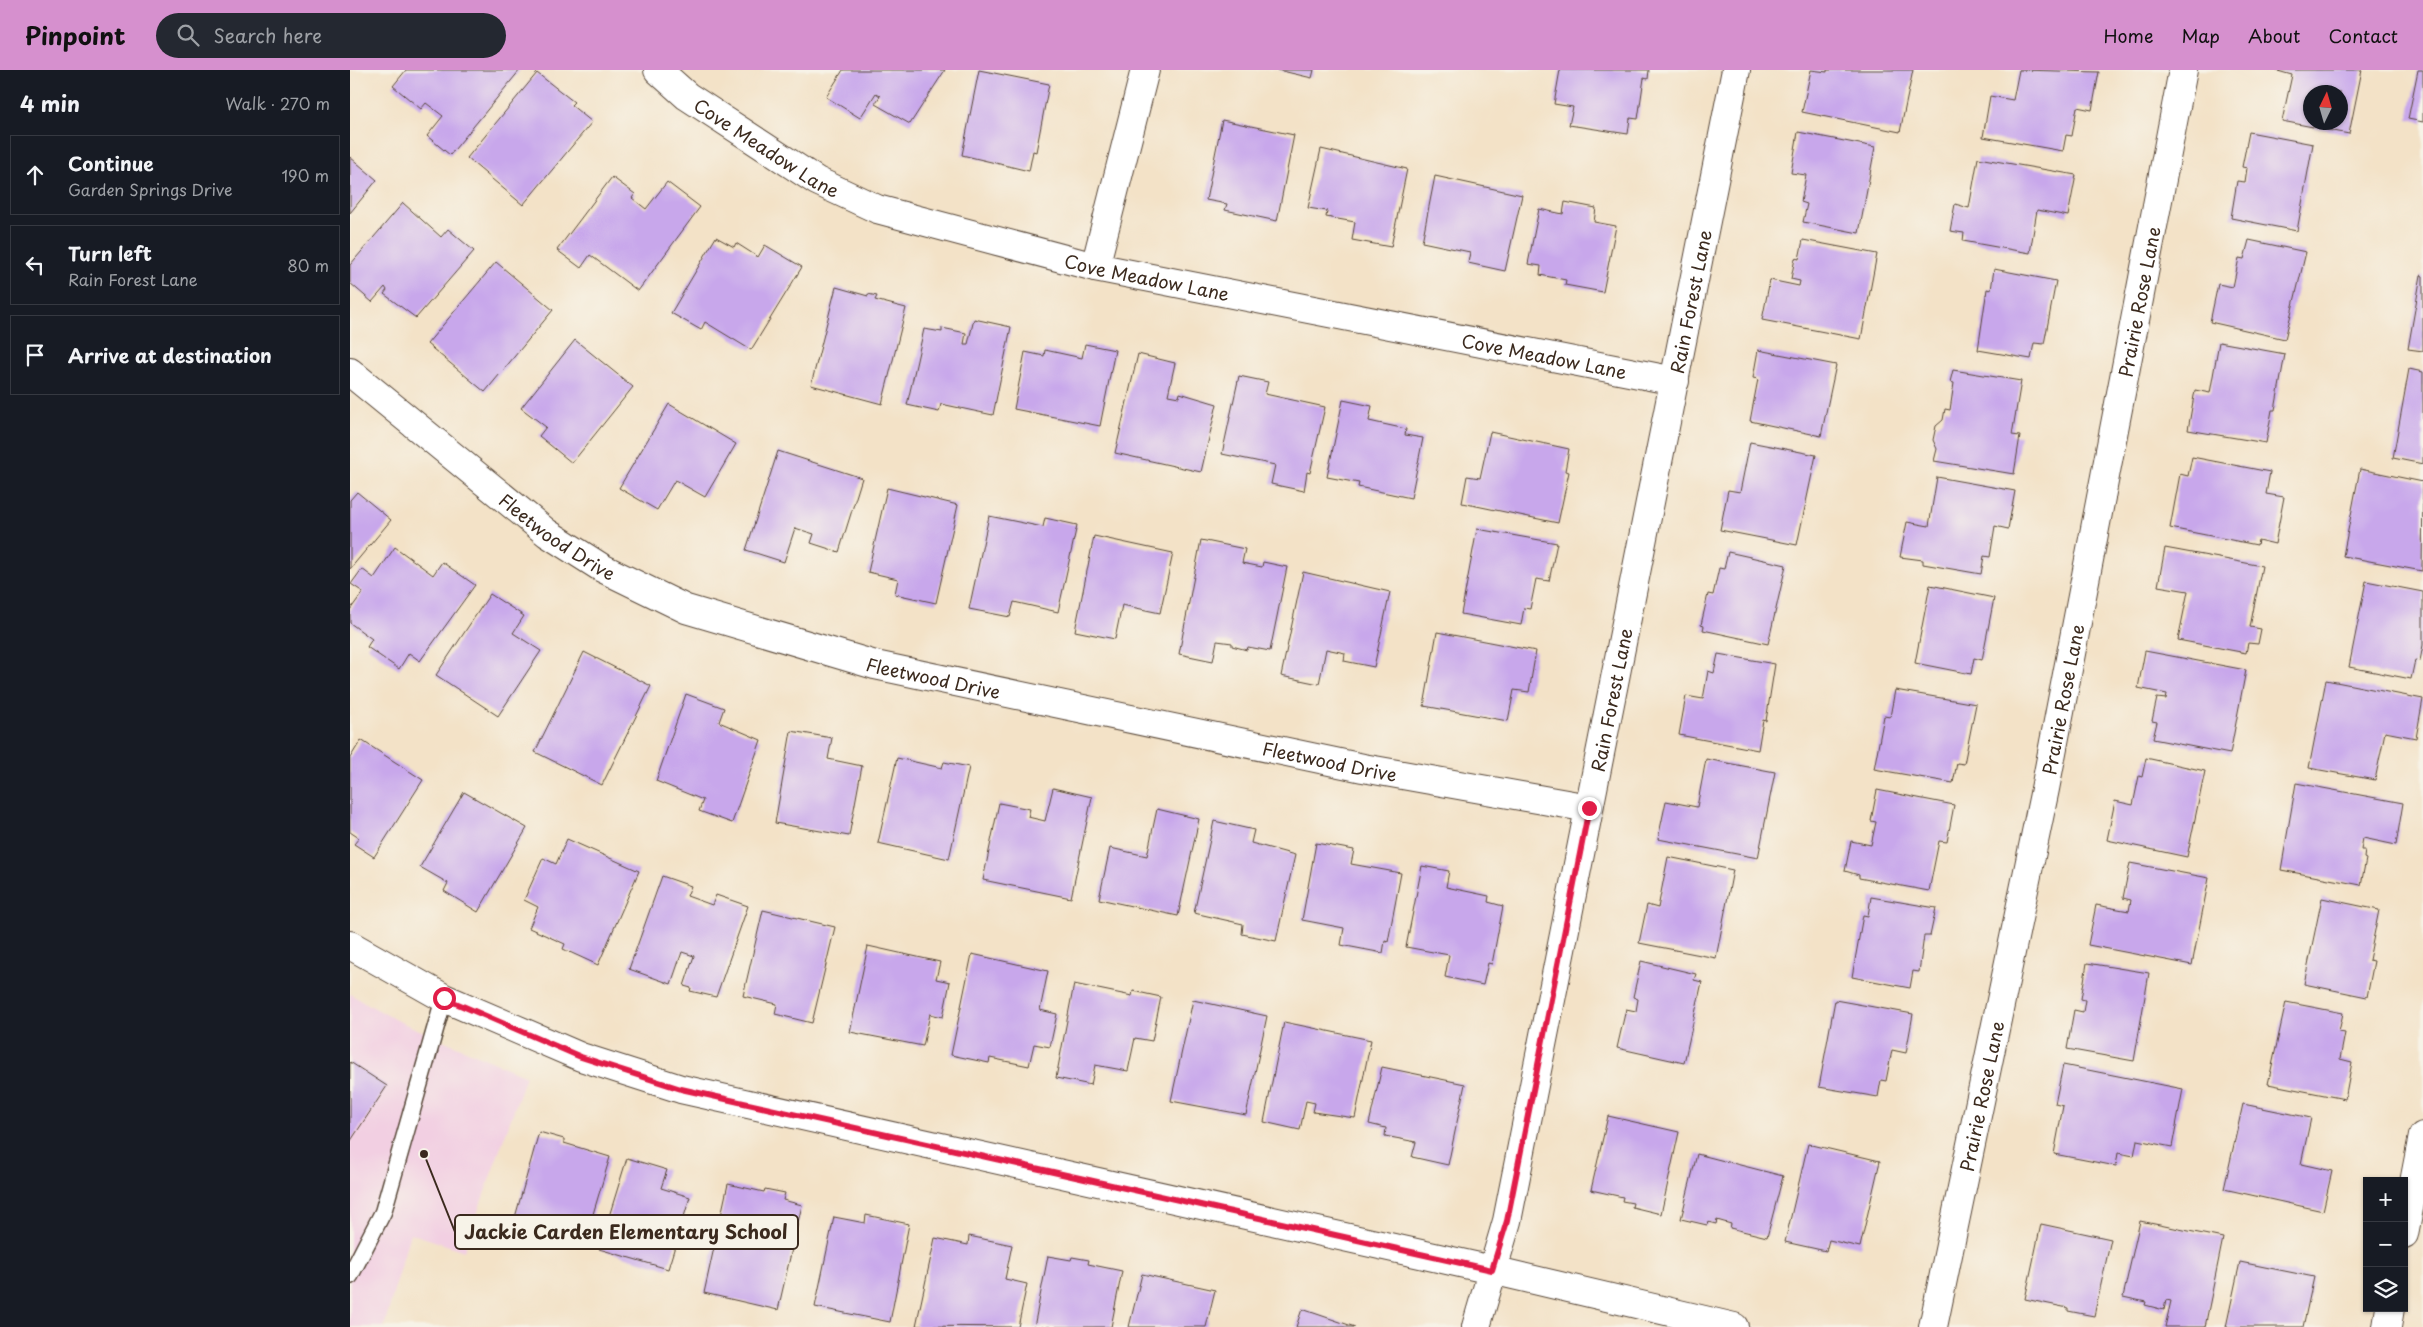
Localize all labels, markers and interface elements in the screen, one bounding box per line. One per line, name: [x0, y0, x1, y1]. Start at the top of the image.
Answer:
search box: [156, 13, 506, 58]
text: Pinpoint: [25, 17, 126, 53]
icon: search: [174, 21, 202, 49]
text: Search here: [214, 21, 322, 49]
text: Home: [2103, 22, 2153, 49]
text: Map: [2181, 22, 2220, 49]
text: About: [2248, 22, 2300, 49]
text: Contact: [2328, 22, 2398, 49]
north arrow: [2303, 85, 2348, 130]
text: 4 min: [20, 87, 80, 119]
text: Walk · 270 m: [226, 91, 330, 115]
street label: Cove Meadow Lane: [689, 91, 844, 203]
text: Continue: [68, 149, 154, 177]
icon: ahead: [21, 161, 49, 189]
text: 190 m: [281, 163, 329, 187]
text: Garden Springs Drive: [68, 177, 232, 201]
street label: Prairie Rose Lane: [2111, 224, 2166, 379]
street label: Rain Forest Lane: [1662, 227, 1717, 376]
text: Turn left: [68, 239, 152, 267]
street label: Cove Meadow Lane: [1062, 246, 1232, 307]
icon: left: [21, 251, 49, 279]
text: 80 m: [287, 253, 329, 277]
text: Rain Forest Lane: [68, 267, 198, 291]
street label: Cove Meadow Lane: [1459, 326, 1629, 385]
icon: arrive: [21, 341, 49, 369]
text: Arrive at destination: [68, 341, 272, 369]
street label: Fleetwood Drive: [494, 486, 620, 586]
street label: Prairie Rose Lane: [2035, 621, 2090, 777]
street label: Rain Forest Lane: [1583, 625, 1638, 774]
street label: Fleetwood Drive: [863, 650, 1003, 705]
street label: Fleetwood Drive: [1260, 734, 1399, 787]
route end: [1578, 797, 1601, 820]
route start: [433, 987, 456, 1010]
street label: Prairie Rose Lane: [1952, 1018, 2010, 1174]
map controls: [2363, 1177, 2408, 1312]
button: +: [2363, 1177, 2408, 1222]
callout: Jackie Carden Elementary School: [455, 1215, 798, 1249]
text: Jackie Carden Elementary School: [464, 1217, 788, 1245]
button: −: [2363, 1222, 2408, 1267]
button: layers: [2363, 1267, 2408, 1312]

